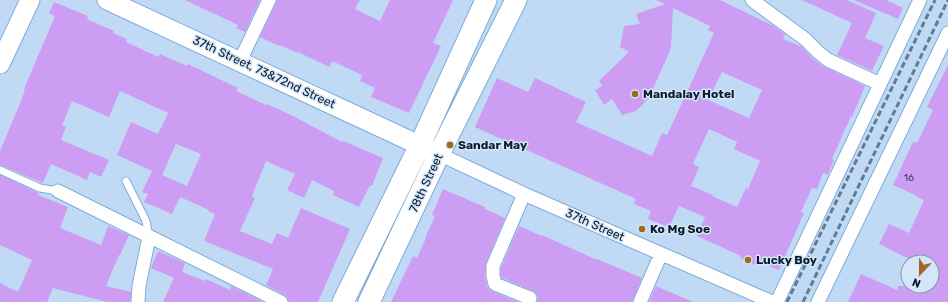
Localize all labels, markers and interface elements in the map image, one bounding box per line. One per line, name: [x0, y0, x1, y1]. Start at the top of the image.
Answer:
street label: 37th Street, 73&72nd Street: [190, 33, 338, 111]
place label: Mandalay Hotel: [643, 87, 735, 101]
marker: Mandalay Hotel: [630, 89, 640, 99]
place label: Sandar May: [458, 138, 527, 152]
marker: Sandar May: [445, 140, 455, 150]
street label: 78th Street: [406, 151, 446, 215]
house number: 16: [904, 172, 914, 184]
street label: 37th Street: [563, 206, 627, 244]
place label: Ko Mg Soe: [650, 222, 710, 236]
marker: Ko Mg Soe: [637, 224, 647, 234]
place label: Lucky Boy: [756, 253, 817, 267]
north arrow: [900, 254, 940, 294]
marker: Lucky Boy: [743, 255, 753, 265]
text: N: [910, 275, 923, 290]

